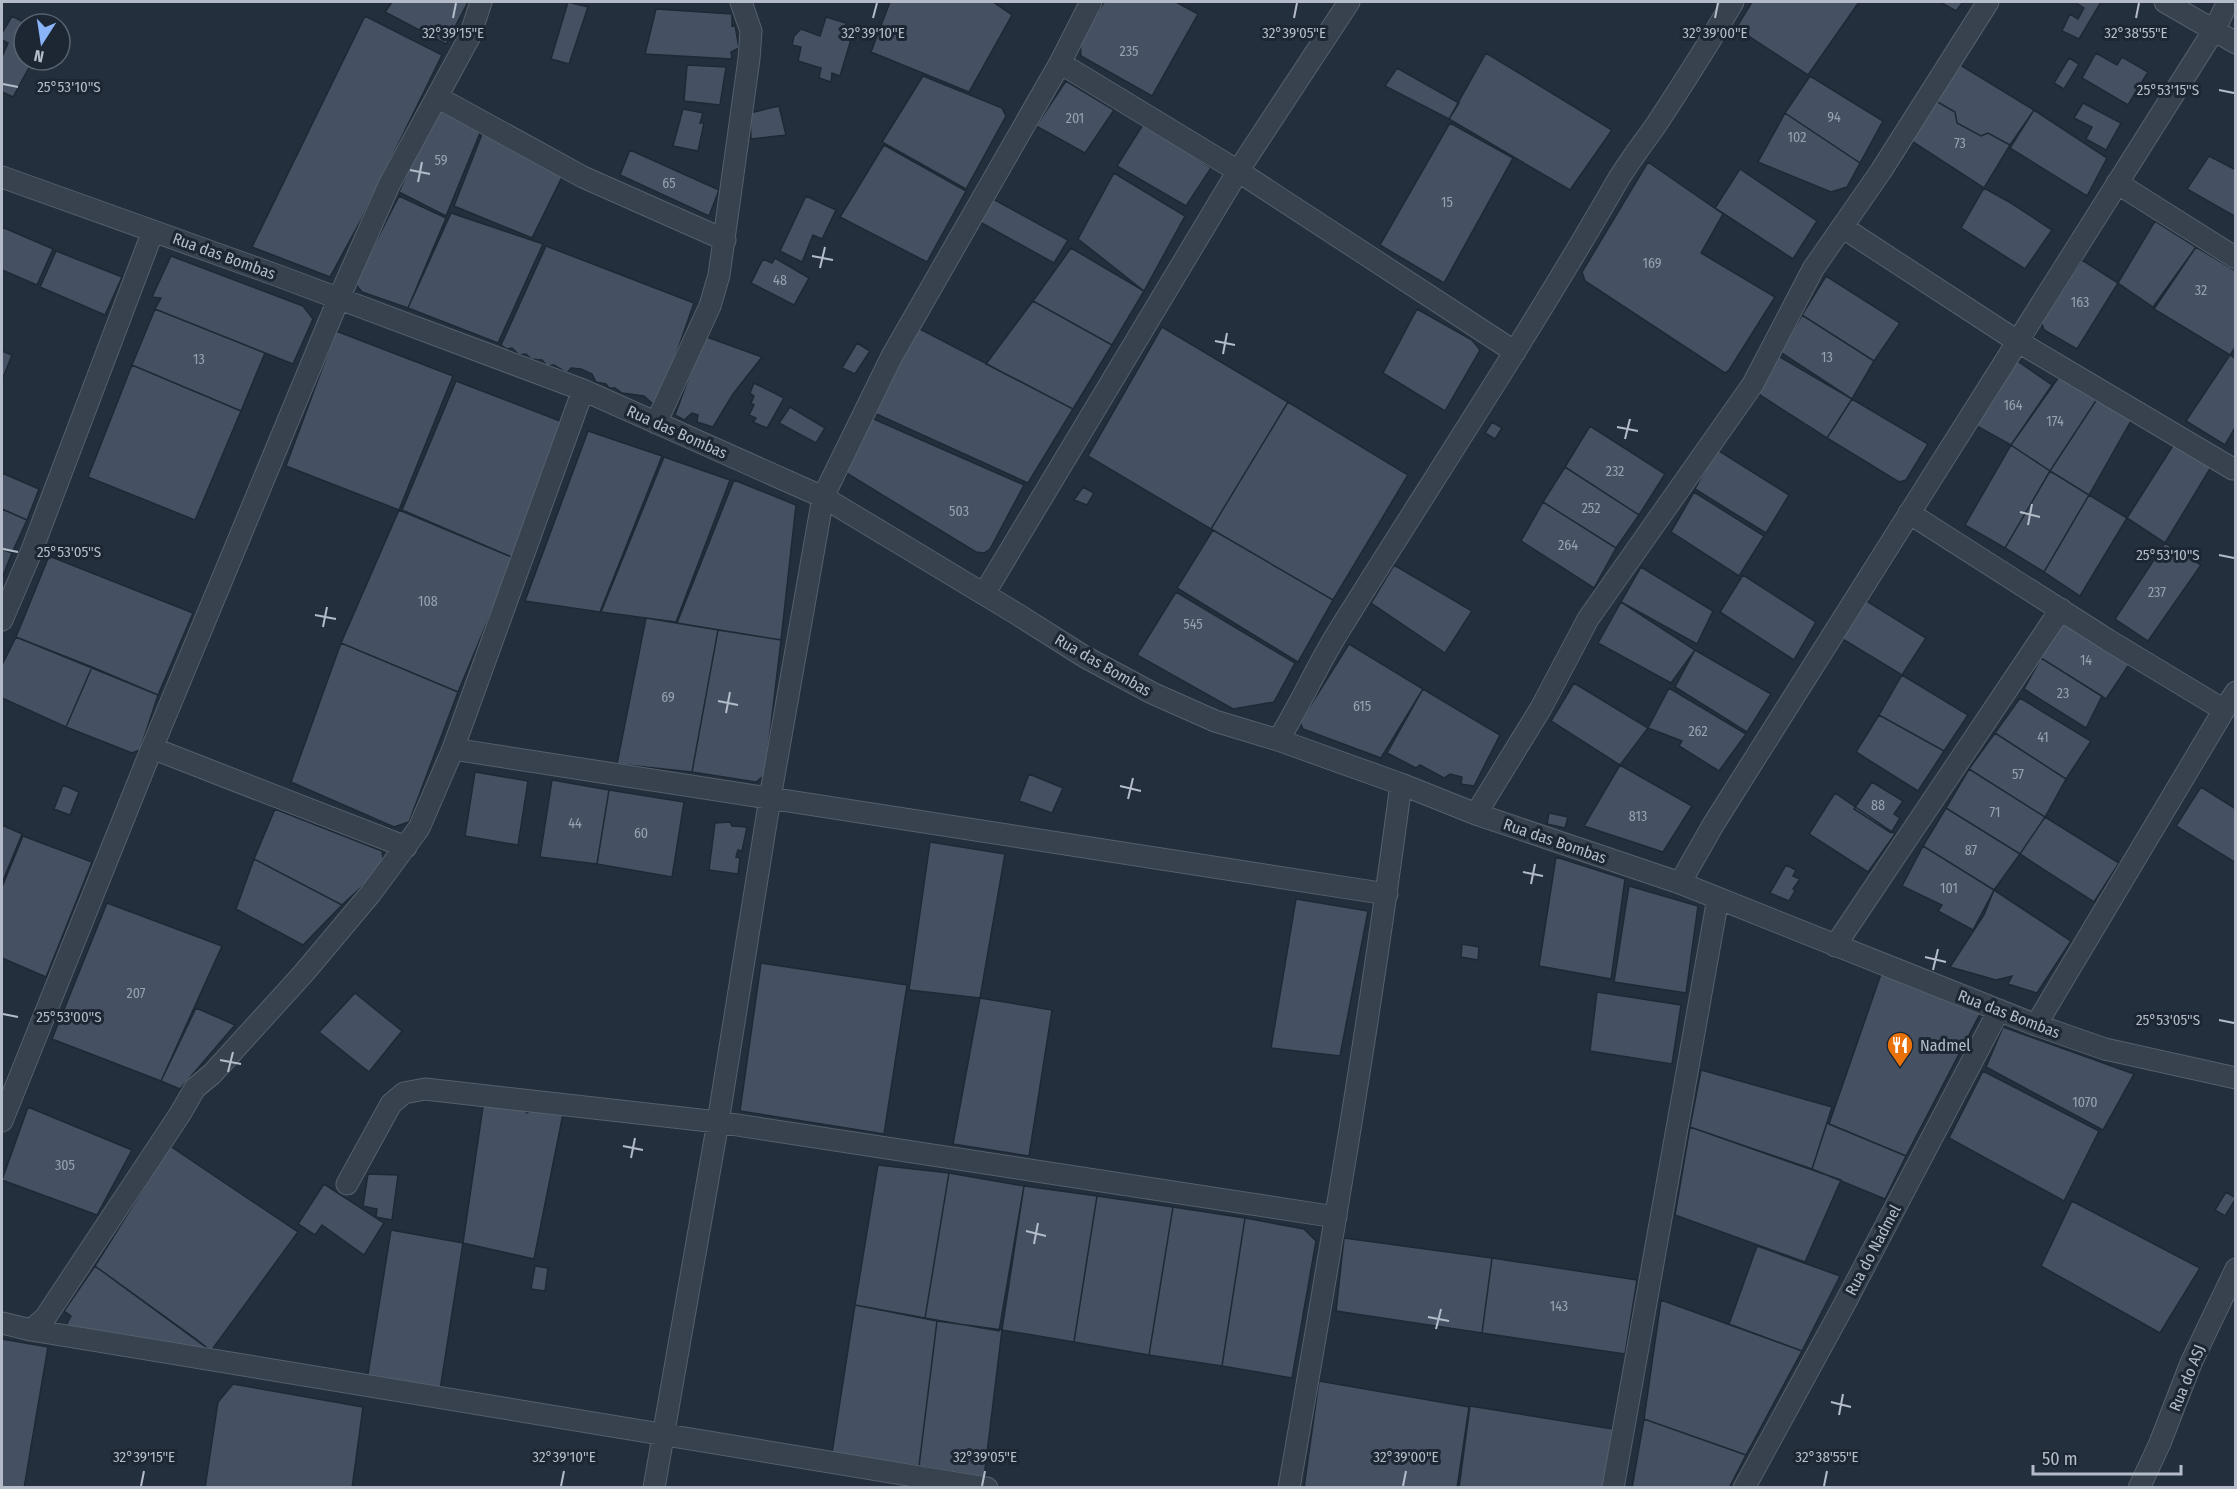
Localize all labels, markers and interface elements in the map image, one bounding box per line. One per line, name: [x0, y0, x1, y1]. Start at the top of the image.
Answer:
north arrow: [12, 12, 72, 72]
text: 32°39'15"E: [422, 24, 484, 42]
text: 32°39'10"E: [841, 24, 905, 42]
text: 32°39'05"E: [1262, 24, 1326, 42]
text: 32°39'00"E: [1682, 24, 1748, 42]
text: 32°38'55"E: [2104, 24, 2168, 42]
house number: 235: [1120, 43, 1138, 60]
text: N: [32, 46, 46, 66]
text: 25°53'10"S: [37, 78, 101, 96]
text: 25°53'15"S: [2137, 81, 2199, 99]
house number: 94: [1827, 109, 1841, 126]
house number: 201: [1066, 110, 1084, 127]
house number: 102: [1788, 129, 1806, 146]
house number: 73: [1954, 135, 1966, 152]
house number: 59: [434, 152, 448, 169]
house number: 65: [662, 175, 676, 192]
house number: 15: [1441, 194, 1453, 211]
street label: Rua das Bombas: [170, 229, 278, 283]
house number: 169: [1642, 255, 1662, 272]
house number: 48: [773, 272, 787, 289]
house number: 32: [2195, 282, 2207, 299]
house number: 163: [2071, 294, 2089, 311]
house number: 13: [1821, 349, 1833, 366]
house number: 13: [193, 351, 205, 368]
house number: 164: [2003, 397, 2023, 414]
street label: Rua das Bombas: [624, 401, 730, 463]
house number: 174: [2046, 413, 2064, 430]
house number: 232: [1606, 463, 1624, 480]
house number: 252: [1582, 500, 1600, 517]
house number: 503: [949, 503, 969, 520]
house number: 264: [1558, 537, 1578, 554]
text: 25°53'05"S: [37, 543, 101, 561]
text: 25°53'10"S: [2136, 546, 2200, 564]
house number: 237: [2148, 584, 2166, 601]
house number: 108: [418, 593, 438, 610]
house number: 545: [1183, 616, 1203, 633]
street label: Rua das Bombas: [1051, 630, 1155, 700]
house number: 14: [2080, 652, 2092, 669]
house number: 23: [2057, 685, 2069, 702]
house number: 69: [661, 689, 675, 706]
house number: 615: [1353, 698, 1371, 715]
house number: 262: [1688, 723, 1708, 740]
house number: 41: [2037, 729, 2049, 746]
house number: 57: [2012, 766, 2024, 783]
house number: 88: [1871, 797, 1885, 814]
house number: 71: [1990, 804, 2000, 821]
house number: 813: [1629, 808, 1647, 825]
street label: Rua das Bombas: [1501, 814, 1609, 868]
house number: 44: [568, 815, 582, 832]
house number: 60: [634, 825, 648, 842]
house number: 87: [1965, 842, 1978, 859]
house number: 101: [1940, 880, 1958, 897]
house number: 207: [127, 985, 146, 1002]
street label: Rua das Bombas: [1955, 986, 2063, 1042]
text: 25°53'00"S: [36, 1008, 102, 1026]
text: 25°53'05"S: [2136, 1011, 2200, 1029]
restaurant icon: Nadmel: [1885, 1030, 1915, 1068]
place label: Nadmel: [1920, 1036, 1971, 1055]
house number: 1070: [2072, 1094, 2098, 1111]
house number: 305: [55, 1157, 75, 1174]
street label: Rua do Nadmel: [1841, 1201, 1905, 1299]
house number: 143: [1550, 1298, 1568, 1315]
street label: Rua do ASJ: [2165, 1342, 2209, 1414]
scale bar: [2033, 1438, 2182, 1476]
text: 32°39'15"E: [113, 1448, 175, 1466]
text: 32°39'10"E: [532, 1448, 596, 1466]
text: 32°39'05"E: [953, 1448, 1017, 1466]
text: 32°39'00"E: [1373, 1448, 1439, 1466]
text: 32°38'55"E: [1795, 1448, 1859, 1466]
text: 50 m: [2042, 1448, 2078, 1470]

